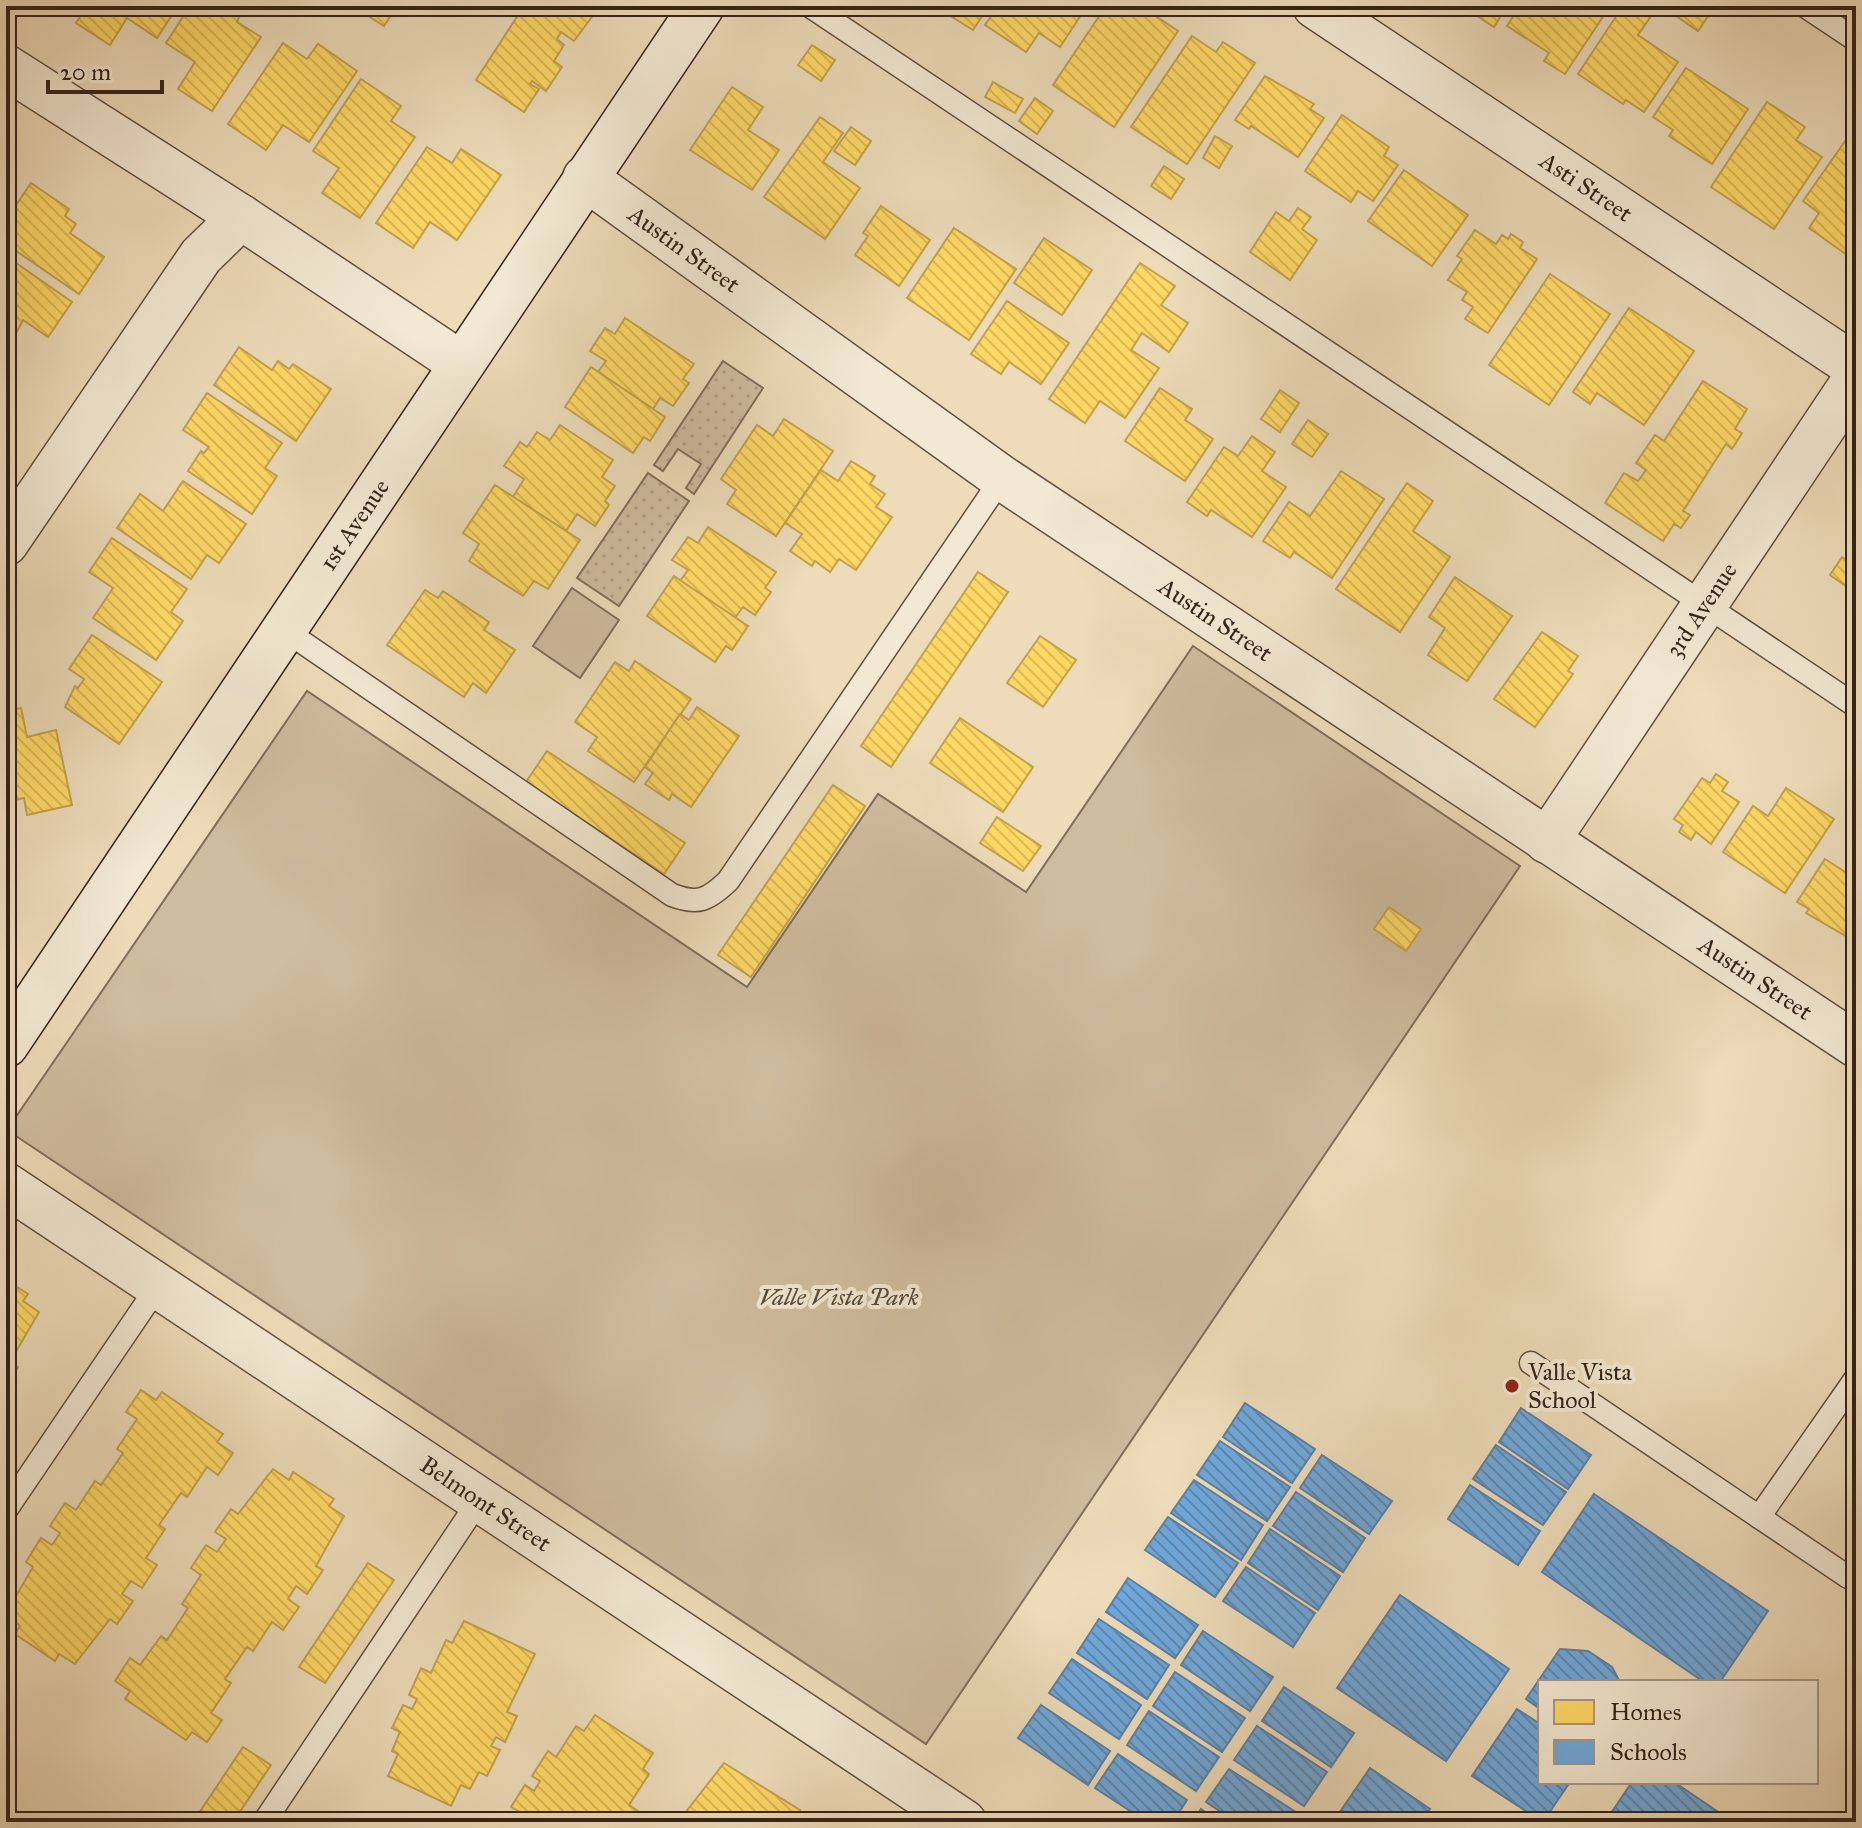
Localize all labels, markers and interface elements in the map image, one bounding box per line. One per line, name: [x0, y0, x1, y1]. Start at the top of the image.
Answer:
scale bar: [48, 44, 162, 94]
text: 20 m: [60, 57, 111, 87]
street label: Asti Street: [1533, 145, 1639, 229]
street label: Austin Street: [622, 198, 746, 300]
street label: 1st Avenue: [313, 473, 396, 576]
street label: 3rd Avenue: [1659, 557, 1744, 663]
street label: Austin Street: [1152, 571, 1279, 669]
street label: Austin Street: [1692, 929, 1818, 1027]
park label: Valle Vista Park: [759, 1282, 919, 1312]
place label: Valle Vista School: [1527, 1357, 1633, 1415]
marker: Valle Vista School: [1503, 1377, 1521, 1395]
street label: Belmont Street: [414, 1450, 557, 1558]
legend: [1538, 1680, 1818, 1784]
text: Homes: [1610, 1697, 1682, 1727]
text: Schools: [1610, 1737, 1687, 1767]

